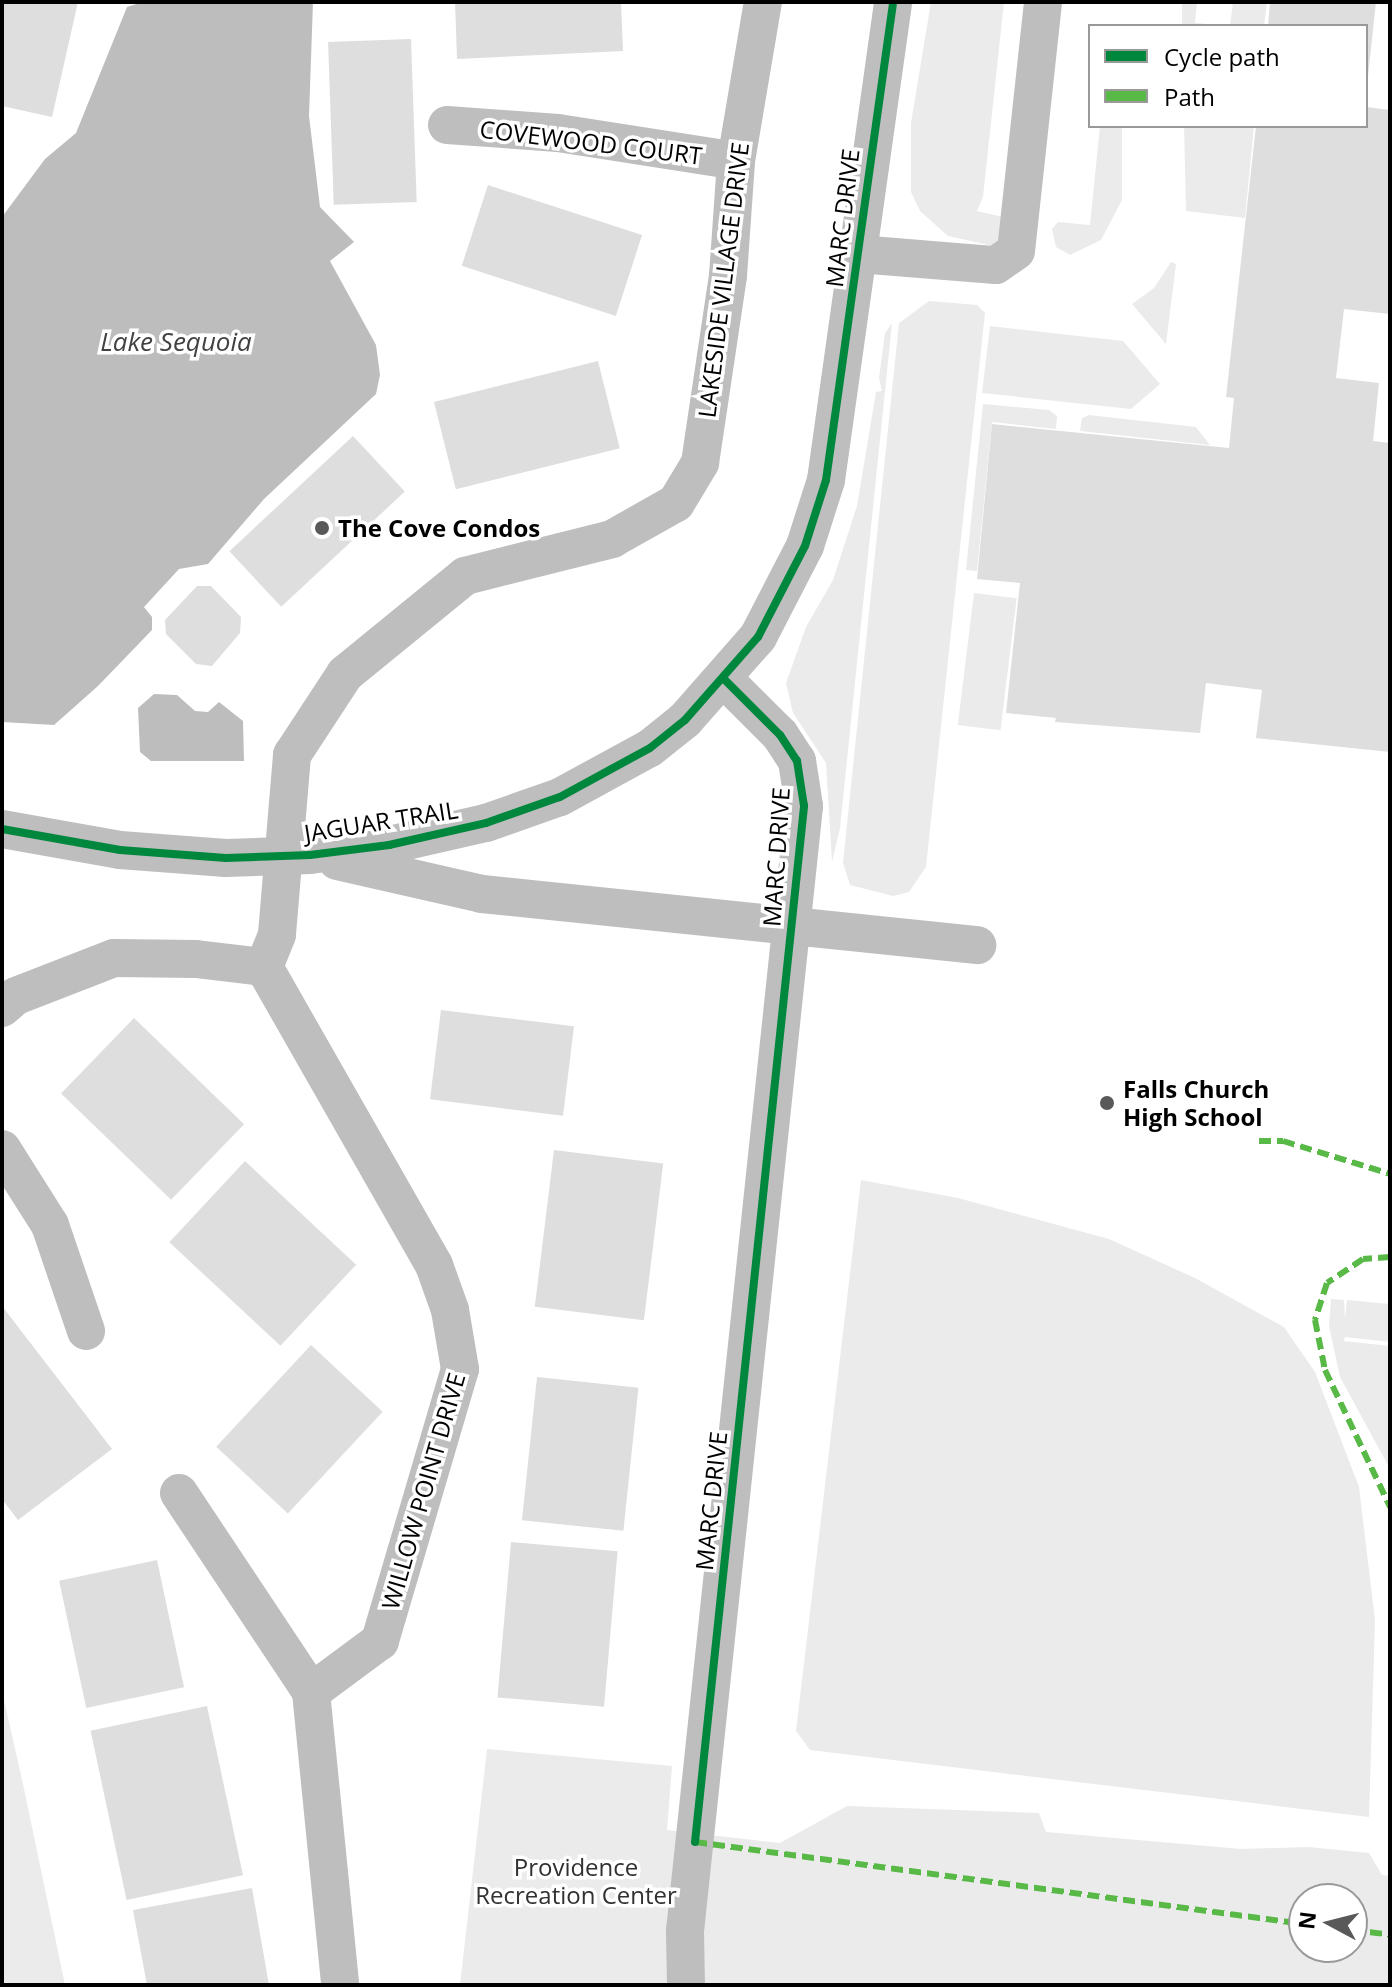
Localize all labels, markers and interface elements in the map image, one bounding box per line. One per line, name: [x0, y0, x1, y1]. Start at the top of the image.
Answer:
legend: [1088, 24, 1368, 128]
text: Cycle path: [1164, 40, 1280, 73]
text: Path: [1164, 80, 1215, 113]
street label: COVEWOOD COURT: [478, 114, 704, 170]
street label: LAKESIDE VILLAGE DRIVE: [692, 141, 754, 419]
street label: MARC DRIVE: [819, 147, 865, 289]
water label: Lake Sequoia: [100, 326, 252, 358]
place label: The Cove Condos: [338, 514, 540, 542]
marker: The Cove Condos: [313, 519, 331, 537]
street label: MARC DRIVE: [757, 786, 795, 928]
street label: JAGUAR TRAIL: [302, 795, 460, 847]
place label: Falls Church High School: [1123, 1075, 1269, 1131]
marker: Falls Church High School: [1098, 1094, 1116, 1112]
street label: WILLOW POINT DRIVE: [375, 1369, 471, 1613]
street label: MARC DRIVE: [689, 1430, 733, 1572]
park label: Providence Recreation Center: [475, 1853, 677, 1909]
north arrow: [1288, 1883, 1368, 1963]
text: N: [1290, 1910, 1322, 1931]

